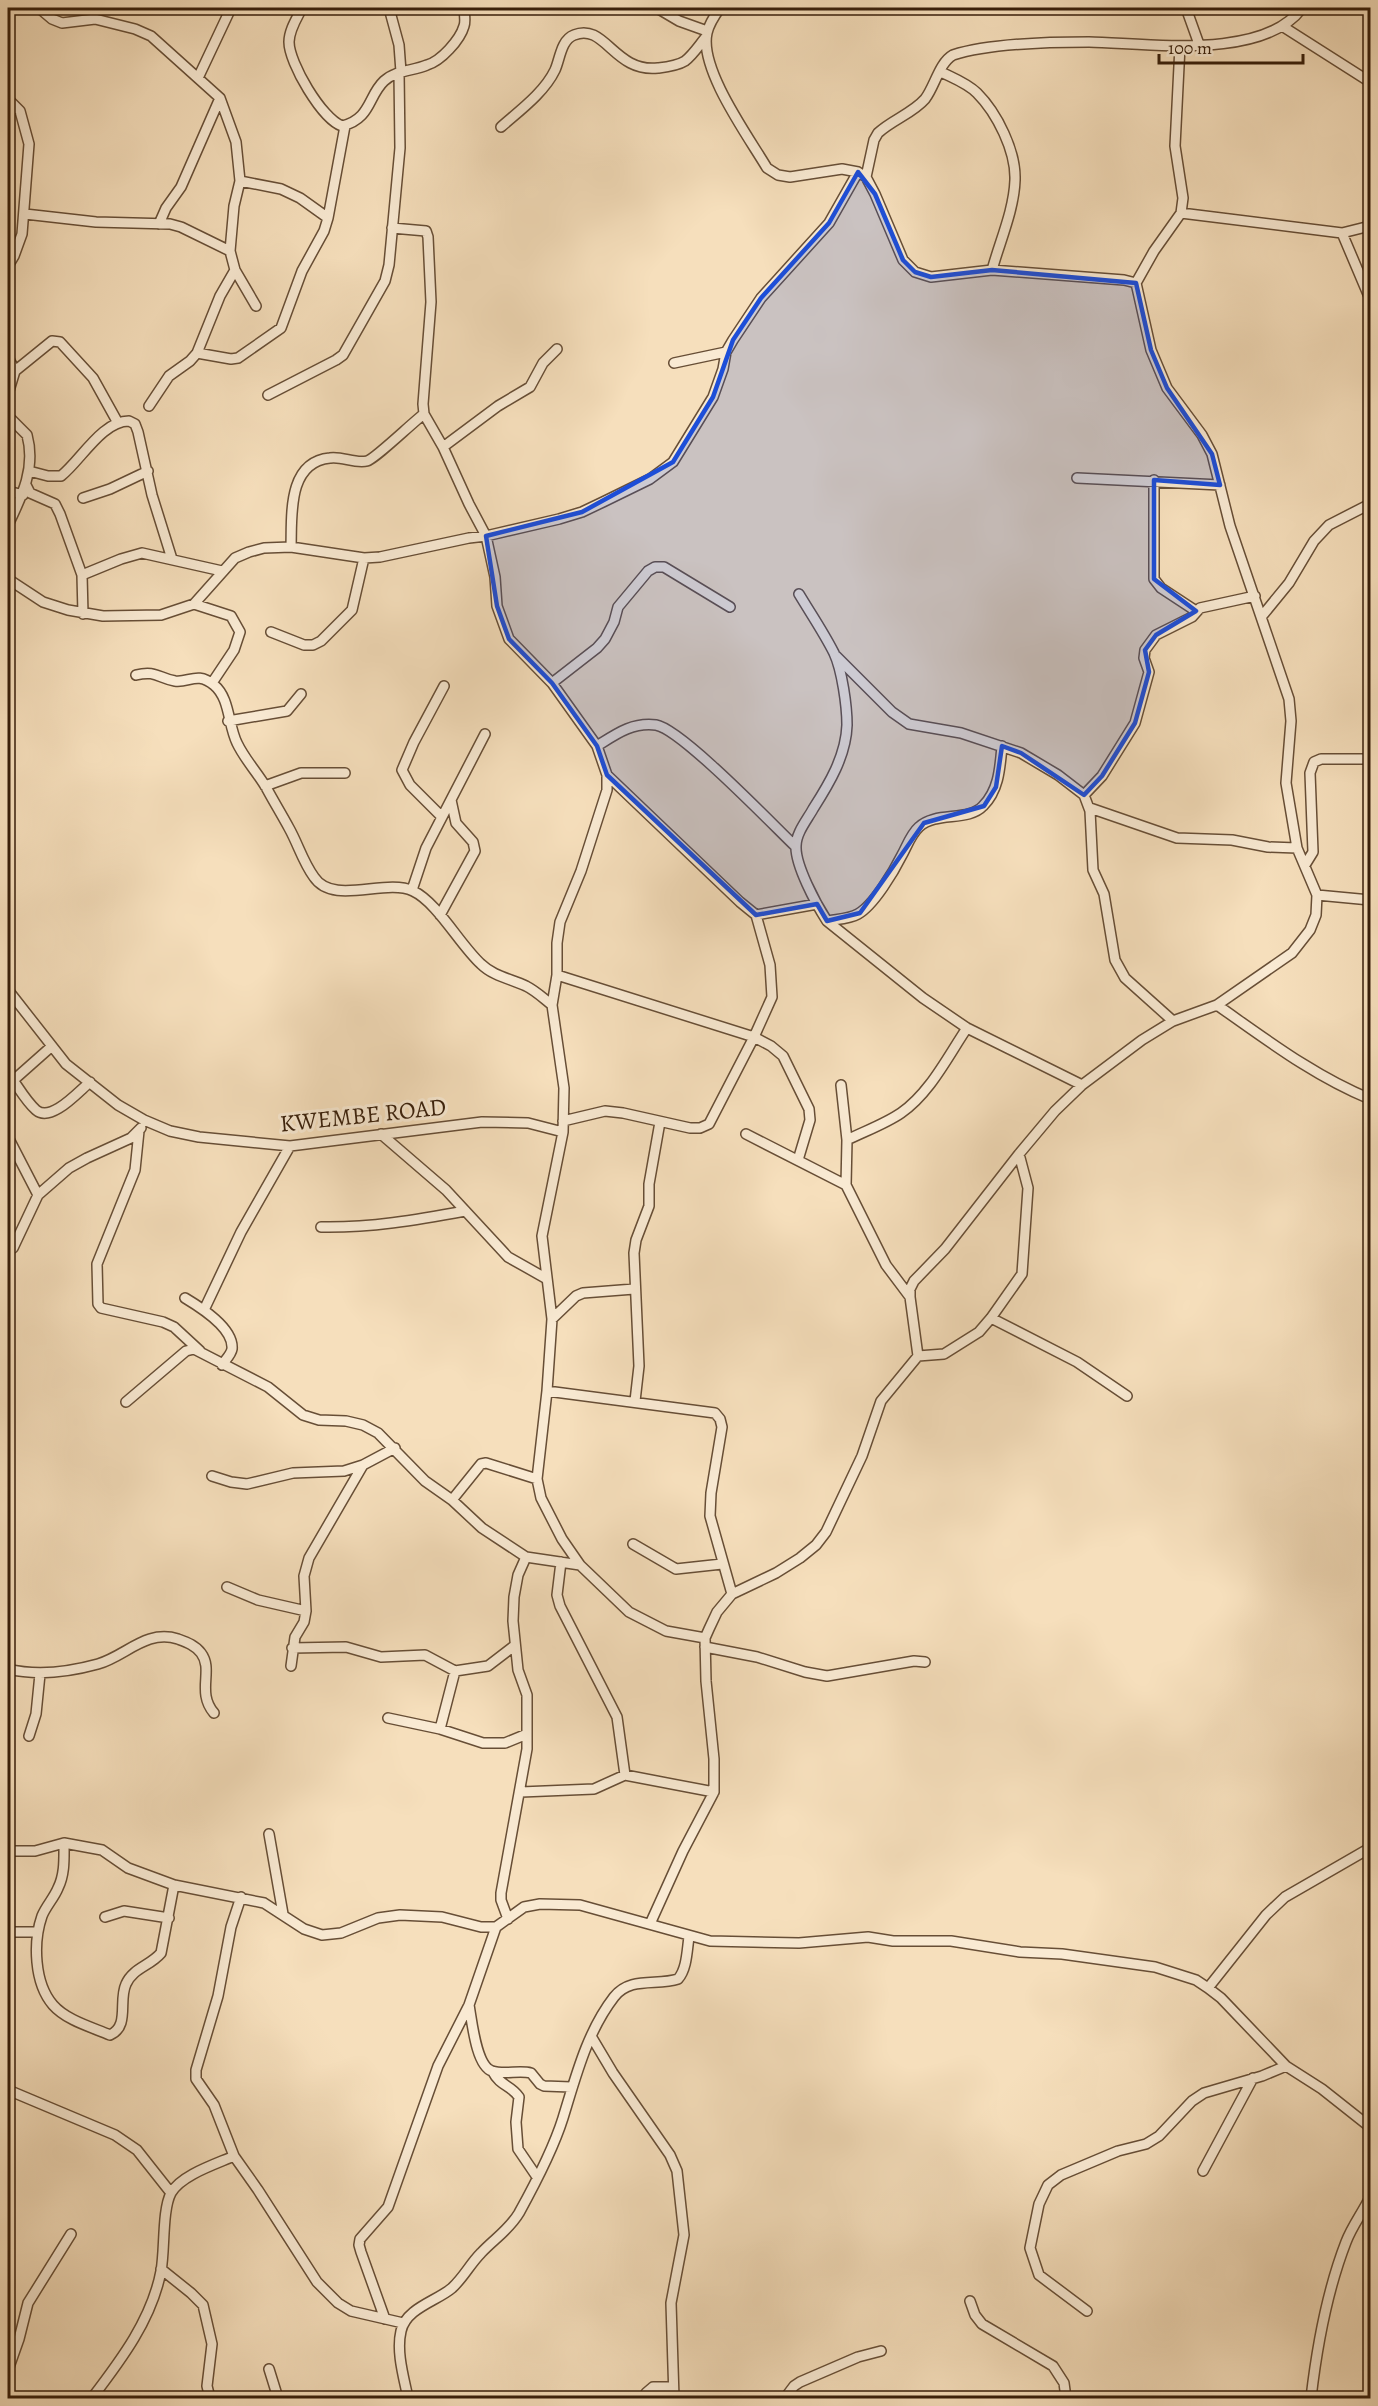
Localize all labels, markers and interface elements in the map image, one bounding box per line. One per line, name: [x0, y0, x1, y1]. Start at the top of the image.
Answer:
scale bar: [1159, 27, 1303, 65]
text: 100 m: [1168, 36, 1212, 60]
street label: KWEMBE ROAD: [278, 1090, 448, 1140]

